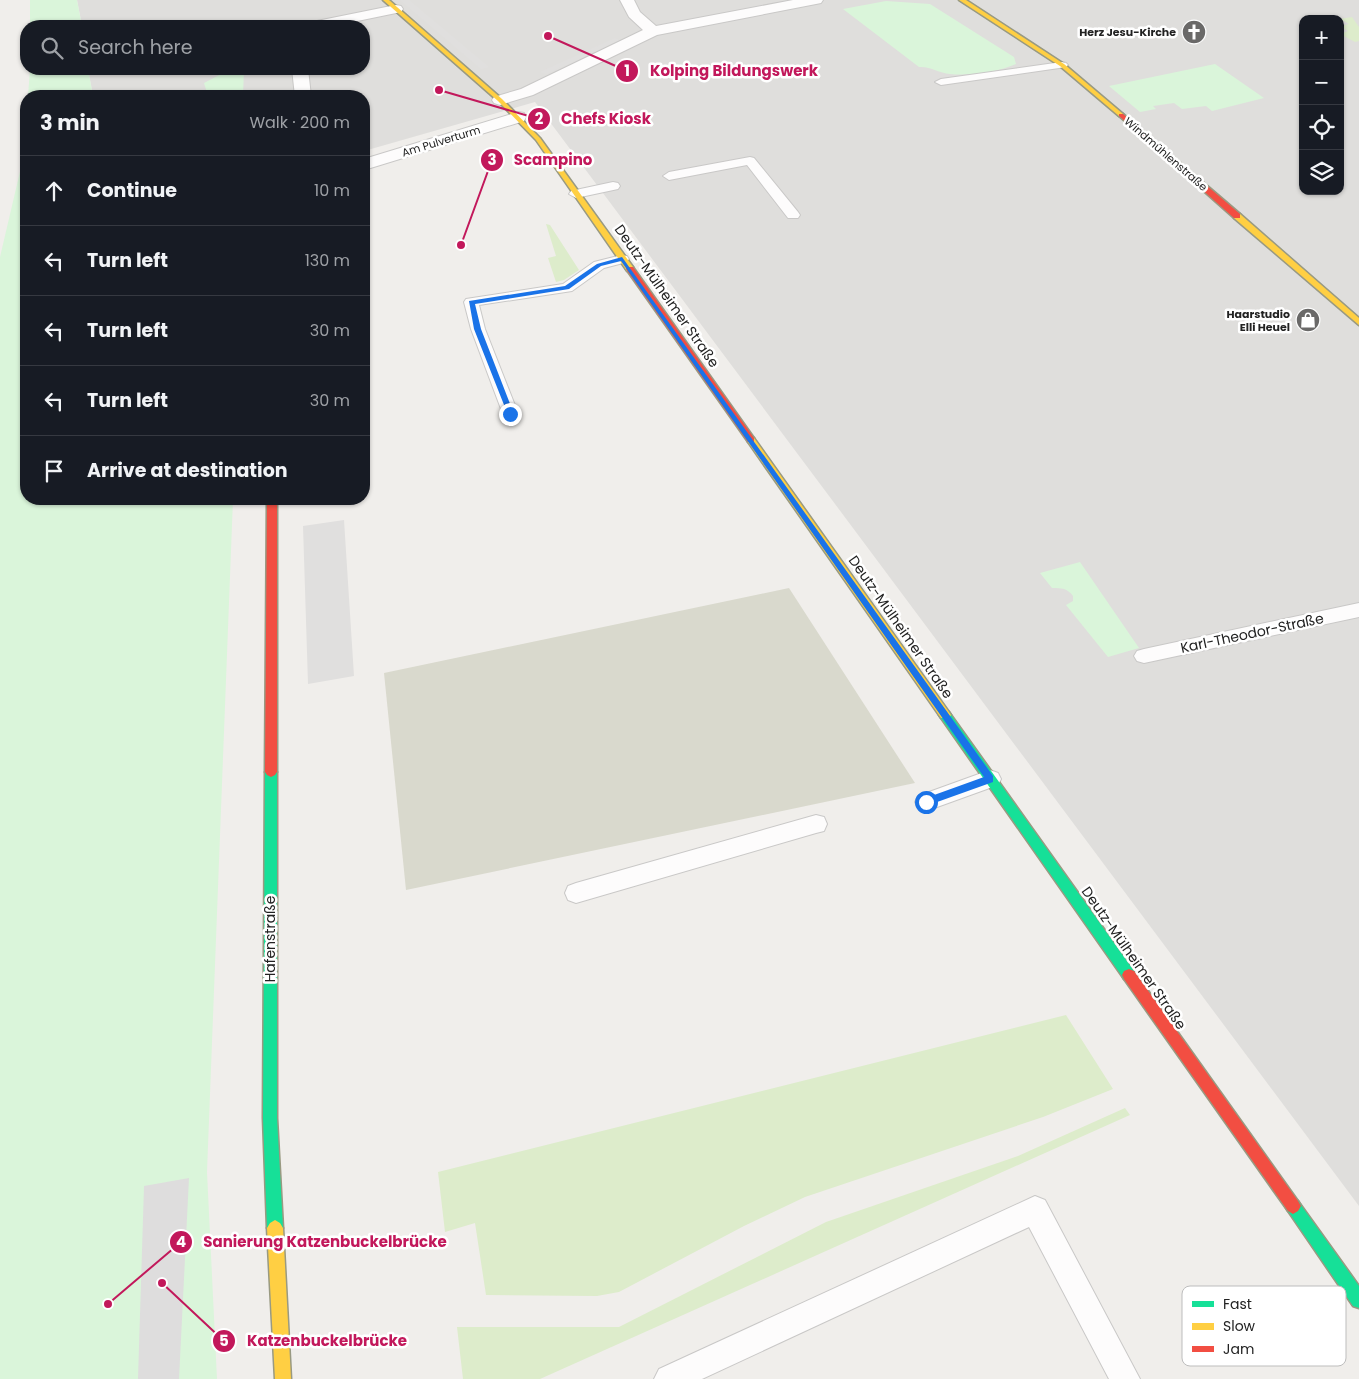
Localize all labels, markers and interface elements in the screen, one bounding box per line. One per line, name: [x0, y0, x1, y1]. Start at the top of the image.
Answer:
map controls: [1299, 15, 1344, 195]
button: +: [1299, 15, 1344, 60]
church icon: Herz Jesu-Kirche: [1181, 19, 1207, 45]
search box: [20, 20, 370, 75]
place label: Herz Jesu-Kirche: [1079, 24, 1176, 40]
icon: search: [38, 34, 66, 62]
text: Search here: [78, 34, 192, 61]
callout: Kolping Bildungswerk: [614, 56, 828, 86]
text: 1: [624, 60, 630, 81]
text: Kolping Bildungswerk: [650, 60, 819, 81]
button: −: [1299, 60, 1344, 105]
callout: Chefs Kiosk: [527, 104, 661, 134]
button: locate: [1299, 105, 1344, 150]
text: 3 min: [40, 108, 100, 137]
text: 2: [535, 108, 544, 129]
text: Chefs Kiosk: [561, 108, 652, 129]
text: Walk · 200 m: [249, 111, 350, 134]
street label: Windmühlenstraße: [1121, 113, 1211, 195]
street label: Am Pulverturm: [400, 121, 482, 161]
callout: Scampino: [479, 145, 603, 175]
text: 3: [487, 149, 497, 170]
text: Scampino: [514, 149, 593, 170]
button: layers: [1299, 150, 1344, 195]
icon: ahead: [40, 177, 68, 205]
text: Continue: [87, 177, 177, 204]
text: 10 m: [314, 179, 350, 202]
street label: Deutz-Mülheimer Straße: [610, 220, 724, 372]
icon: left: [40, 247, 68, 275]
text: Turn left: [87, 247, 168, 274]
text: 130 m: [305, 249, 350, 272]
place label: Haarstudio Elli Heuel: [1227, 306, 1290, 335]
shop icon: Haarstudio Elli Heuel: [1295, 307, 1321, 333]
icon: left: [40, 317, 68, 345]
text: Turn left: [87, 317, 168, 344]
text: 30 m: [310, 319, 350, 342]
icon: left: [40, 387, 68, 415]
text: Turn left: [87, 387, 168, 414]
text: 30 m: [310, 389, 350, 412]
route end: [499, 403, 522, 426]
icon: arrive: [40, 457, 68, 485]
text: Arrive at destination: [87, 457, 288, 484]
street label: Deutz-Mülheimer Straße: [844, 551, 958, 703]
street label: Karl-Theodor-Straße: [1179, 608, 1326, 658]
route start: [915, 791, 938, 814]
street label: Deutz-Mülheimer Straße: [1077, 882, 1191, 1034]
street label: Hafenstraße: [260, 895, 280, 982]
callout: Sanierung Katzenbuckelbrücke: [168, 1227, 457, 1257]
text: 4: [176, 1231, 186, 1252]
text: Sanierung Katzenbuckelbrücke: [203, 1231, 447, 1252]
legend: [1182, 1286, 1346, 1366]
text: Fast: [1223, 1294, 1252, 1314]
text: Slow: [1223, 1316, 1256, 1336]
callout: Katzenbuckelbrücke: [212, 1326, 417, 1356]
text: 5: [219, 1330, 229, 1351]
text: Katzenbuckelbrücke: [247, 1330, 407, 1351]
text: Jam: [1223, 1339, 1254, 1359]

